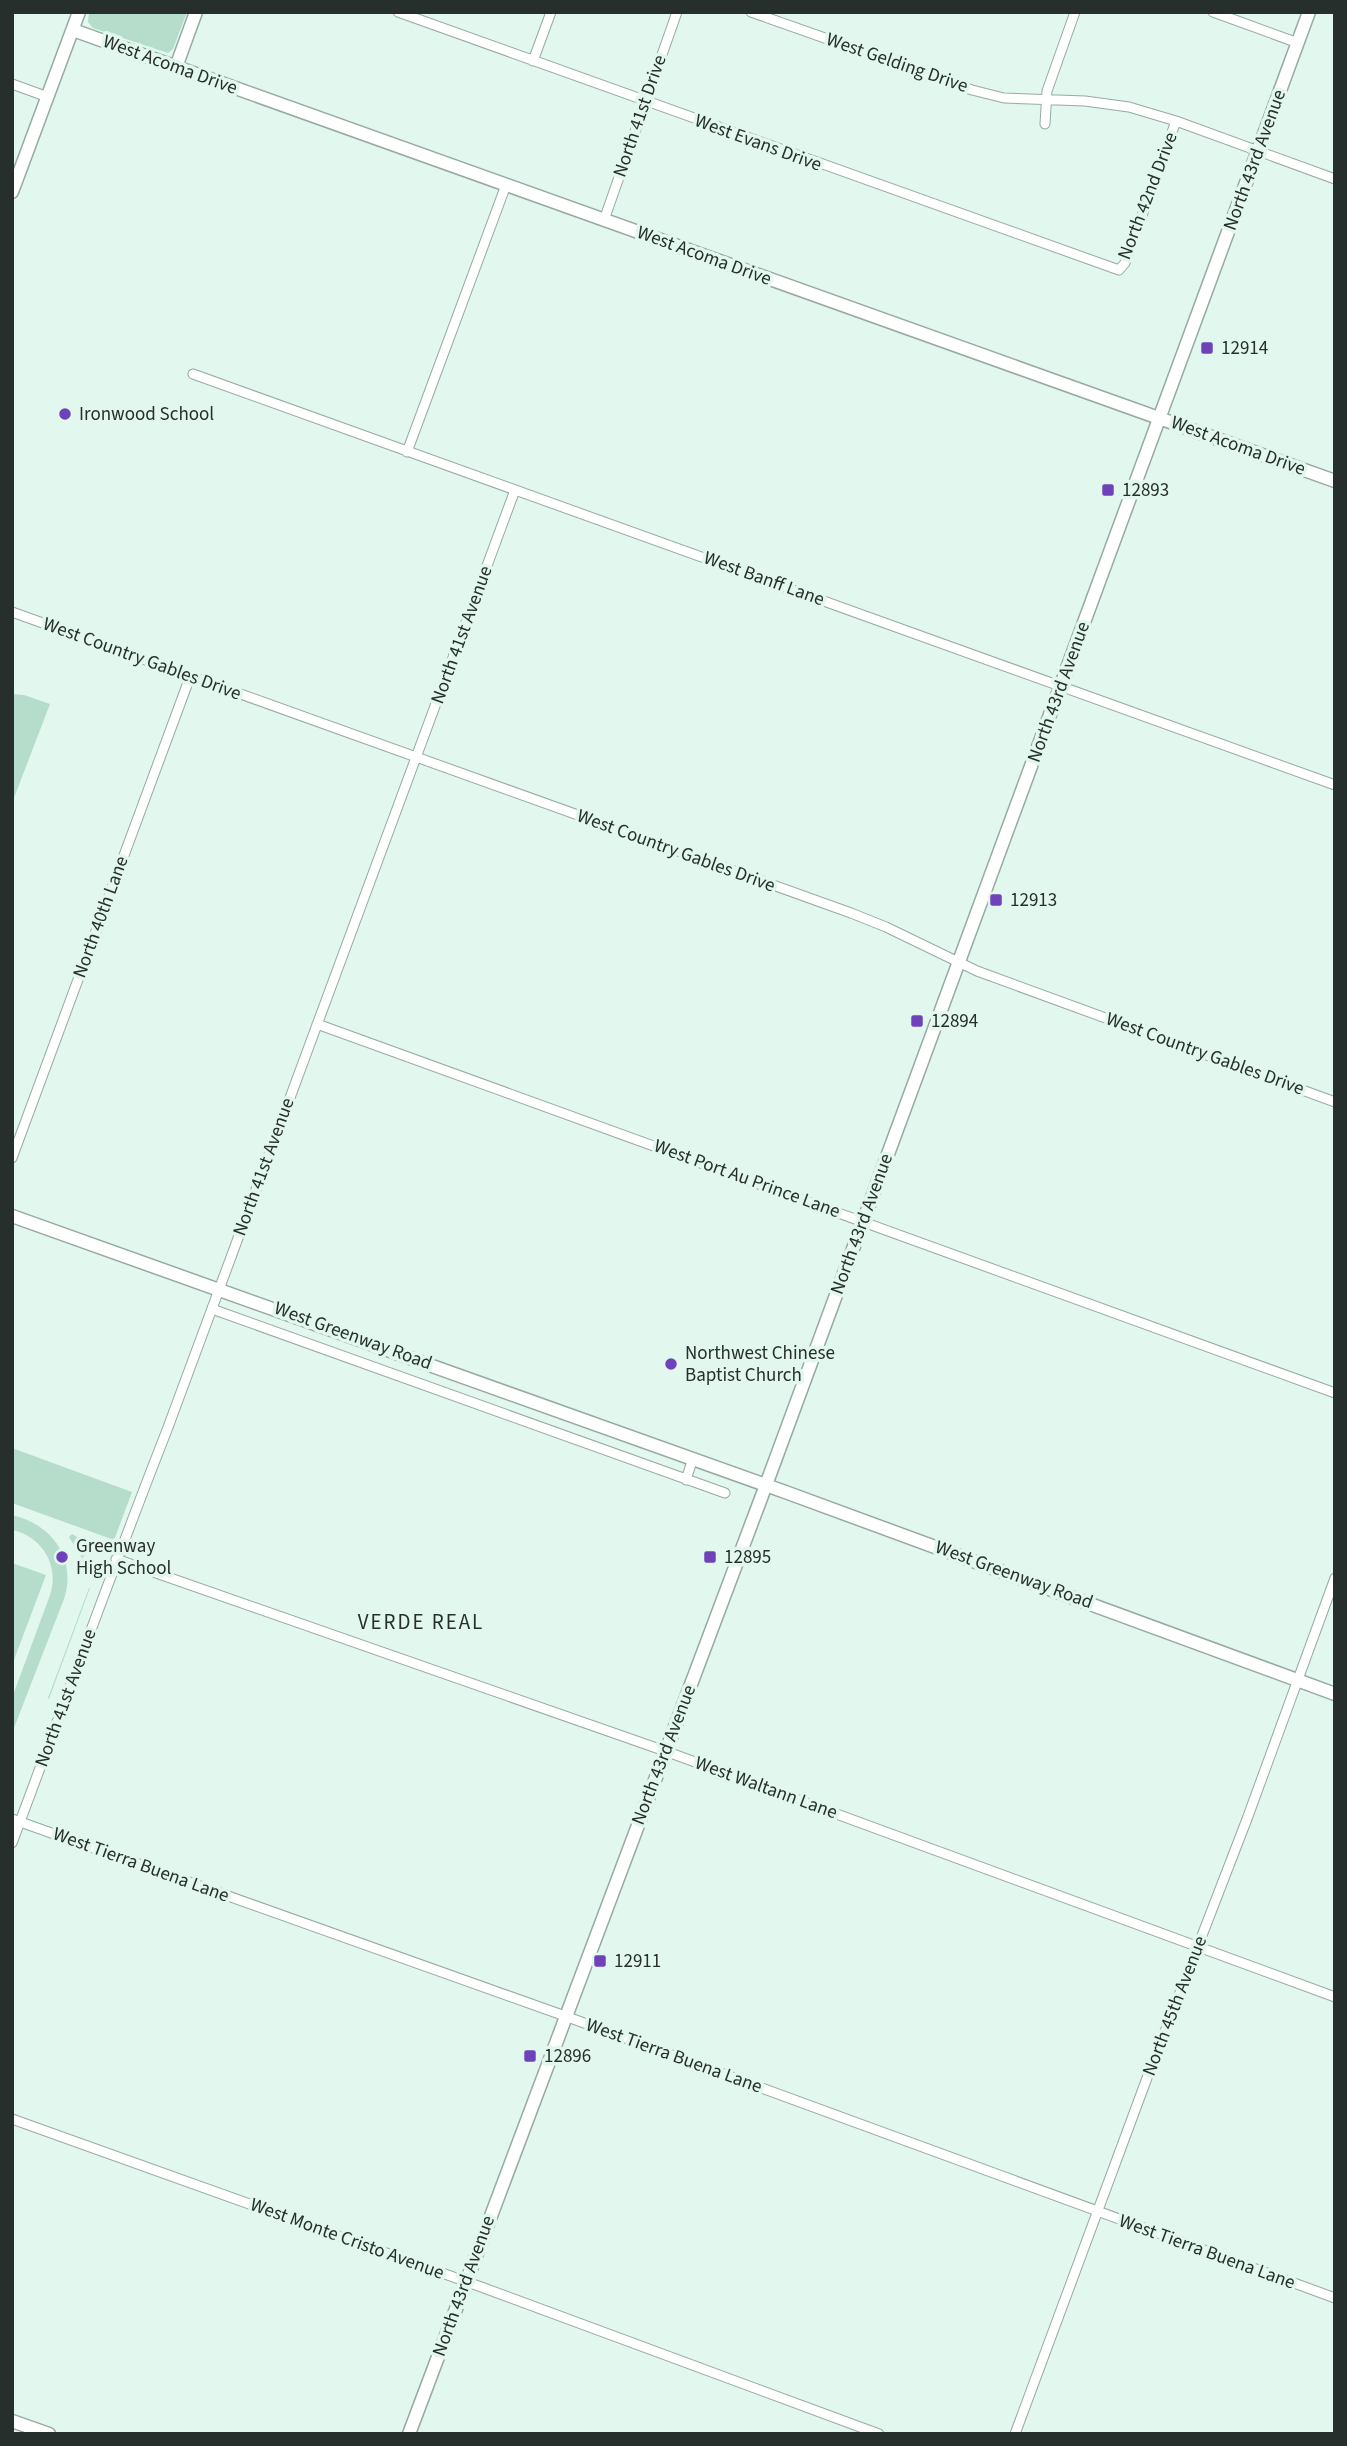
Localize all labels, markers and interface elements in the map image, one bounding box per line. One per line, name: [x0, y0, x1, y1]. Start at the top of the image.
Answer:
street label: West Gelding Drive: [822, 26, 972, 100]
street label: West Acoma Drive: [99, 28, 241, 102]
street label: North 41st Drive: [606, 51, 674, 181]
street label: North 43rd Avenue: [1217, 86, 1293, 234]
street label: West Evans Drive: [691, 108, 825, 178]
street label: North 42nd Drive: [1111, 128, 1185, 264]
street label: West Acoma Drive: [633, 219, 775, 293]
place label: 12914: [1221, 335, 1268, 362]
marker: 12914: [1199, 340, 1215, 356]
place label: Ironwood School: [79, 401, 214, 428]
marker: Ironwood School: [57, 406, 73, 422]
street label: West Acoma Drive: [1167, 409, 1309, 483]
place label: 12893: [1122, 477, 1169, 504]
marker: 12893: [1100, 482, 1116, 498]
street label: West Banff Lane: [700, 545, 828, 613]
street label: North 41st Avenue: [425, 562, 499, 708]
street label: West Country Gables Drive: [39, 611, 245, 707]
street label: North 43rd Avenue: [1021, 618, 1097, 766]
street label: West Country Gables Drive: [573, 803, 779, 899]
street label: North 40th Lane: [66, 852, 136, 982]
place label: 12913: [1010, 887, 1057, 914]
marker: 12913: [988, 892, 1004, 908]
street label: West Country Gables Drive: [1102, 1006, 1308, 1102]
place label: 12894: [931, 1008, 978, 1035]
marker: 12894: [909, 1013, 925, 1029]
street label: North 41st Avenue: [227, 1094, 301, 1240]
street label: West Port Au Prince Lane: [650, 1133, 844, 1225]
street label: North 43rd Avenue: [824, 1150, 900, 1298]
street label: West Greenway Road: [270, 1295, 436, 1377]
place label: Northwest Chinese Baptist Church: [685, 1340, 835, 1389]
marker: Northwest Chinese Baptist Church: [663, 1356, 679, 1372]
place label: Greenway High School: [76, 1533, 172, 1582]
street label: West Greenway Road: [931, 1534, 1097, 1616]
place label: 12895: [724, 1544, 771, 1571]
marker: Greenway High School: [54, 1549, 70, 1565]
marker: 12895: [702, 1549, 718, 1565]
district label: VERDE REAL: [358, 1607, 484, 1637]
street label: North 41st Avenue: [29, 1625, 103, 1771]
street label: North 43rd Avenue: [625, 1681, 703, 1829]
street label: West Waltann Lane: [691, 1750, 841, 1826]
street label: West Tierra Buena Lane: [49, 1821, 233, 1909]
street label: North 45th Avenue: [1136, 1932, 1214, 2080]
place label: 12911: [614, 1948, 661, 1975]
marker: 12911: [592, 1953, 608, 1969]
street label: West Tierra Buena Lane: [582, 2012, 766, 2100]
place label: 12896: [544, 2043, 591, 2070]
marker: 12896: [522, 2048, 538, 2064]
street label: West Monte Cristo Avenue: [246, 2191, 448, 2287]
street label: West Tierra Buena Lane: [1115, 2208, 1299, 2296]
street label: North 43rd Avenue: [426, 2212, 502, 2360]

